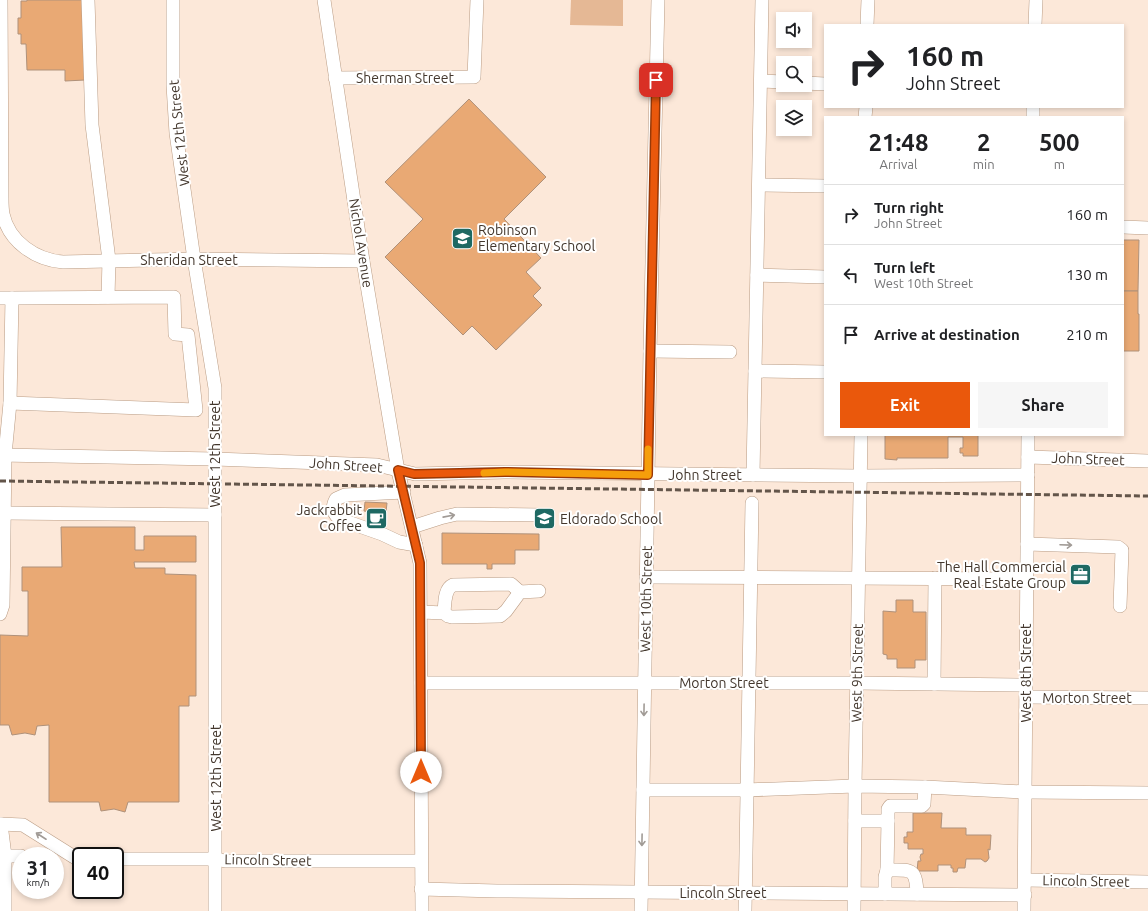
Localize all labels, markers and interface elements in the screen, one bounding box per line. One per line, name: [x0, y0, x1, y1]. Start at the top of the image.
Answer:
map controls: [776, 12, 812, 136]
button: sound: [776, 12, 812, 48]
icon: right: [840, 40, 892, 92]
text: 160 m: [906, 40, 984, 71]
button: search: [776, 56, 812, 92]
pin: [639, 63, 673, 97]
icon: arrive: [645, 69, 667, 91]
street label: Sherman Street: [356, 70, 454, 86]
text: John Street: [906, 73, 1000, 93]
street label: West 12th Street: [165, 79, 193, 187]
button: layers: [776, 100, 812, 136]
text: 21:48: [868, 129, 928, 156]
text: 2: [977, 129, 990, 156]
text: 500: [1039, 129, 1080, 156]
text: Arrival: [879, 157, 917, 171]
text: min: [973, 157, 995, 171]
text: m: [1054, 157, 1065, 171]
street label: Nichol Avenue: [346, 197, 376, 289]
text: Turn right: [874, 199, 944, 216]
icon: right: [840, 204, 862, 226]
text: 160 m: [1066, 206, 1108, 223]
text: John Street: [874, 216, 942, 230]
place label: Robinson Elementary School: [478, 222, 596, 254]
school or university icon: Robinson Elementary School: [450, 225, 476, 251]
street label: Sheridan Street: [140, 252, 238, 268]
text: Turn left: [874, 259, 935, 276]
icon: left: [840, 264, 862, 286]
text: 130 m: [1066, 266, 1108, 283]
text: West 10th Street: [874, 276, 973, 290]
icon: arrive: [840, 324, 862, 346]
text: Arrive at destination: [874, 326, 1020, 343]
text: 210 m: [1066, 326, 1108, 343]
button: Exit: [840, 382, 970, 428]
button: Share: [978, 382, 1108, 428]
street label: West 12th Street: [207, 400, 223, 507]
street label: John Street: [1051, 450, 1125, 468]
street label: John Street: [309, 454, 384, 476]
street label: John Street: [668, 467, 742, 483]
place label: Jackrabbit Coffee: [297, 502, 362, 534]
cafe icon: Jackrabbit Coffee: [364, 505, 390, 531]
school or university icon: Eldorado School: [531, 506, 557, 532]
one-way arrow: [442, 511, 455, 519]
place label: Eldorado School: [560, 511, 662, 527]
one-way arrow: [1059, 541, 1072, 549]
street label: West 10th Street: [637, 545, 655, 653]
place label: The Hall Commercial Real Estate Group: [937, 559, 1066, 591]
office icon: The Hall Commercial Real Estate Group: [1068, 562, 1094, 588]
street label: West 9th Street: [848, 623, 866, 723]
street label: West 8th Street: [1018, 623, 1034, 722]
street label: Morton Street: [679, 675, 769, 691]
street label: Morton Street: [1042, 690, 1132, 706]
one-way arrow: [640, 703, 648, 716]
street label: West 12th Street: [208, 724, 224, 831]
position arrow: [400, 751, 442, 793]
one-way arrow: [35, 832, 47, 840]
one-way arrow: [638, 833, 646, 846]
speed limit sign: 40: [72, 847, 124, 899]
street label: Lincoln Street: [224, 851, 312, 869]
text: 31: [27, 856, 49, 879]
street label: Lincoln Street: [1042, 872, 1130, 890]
text: km/h: [26, 877, 50, 888]
street label: Lincoln Street: [679, 885, 767, 901]

